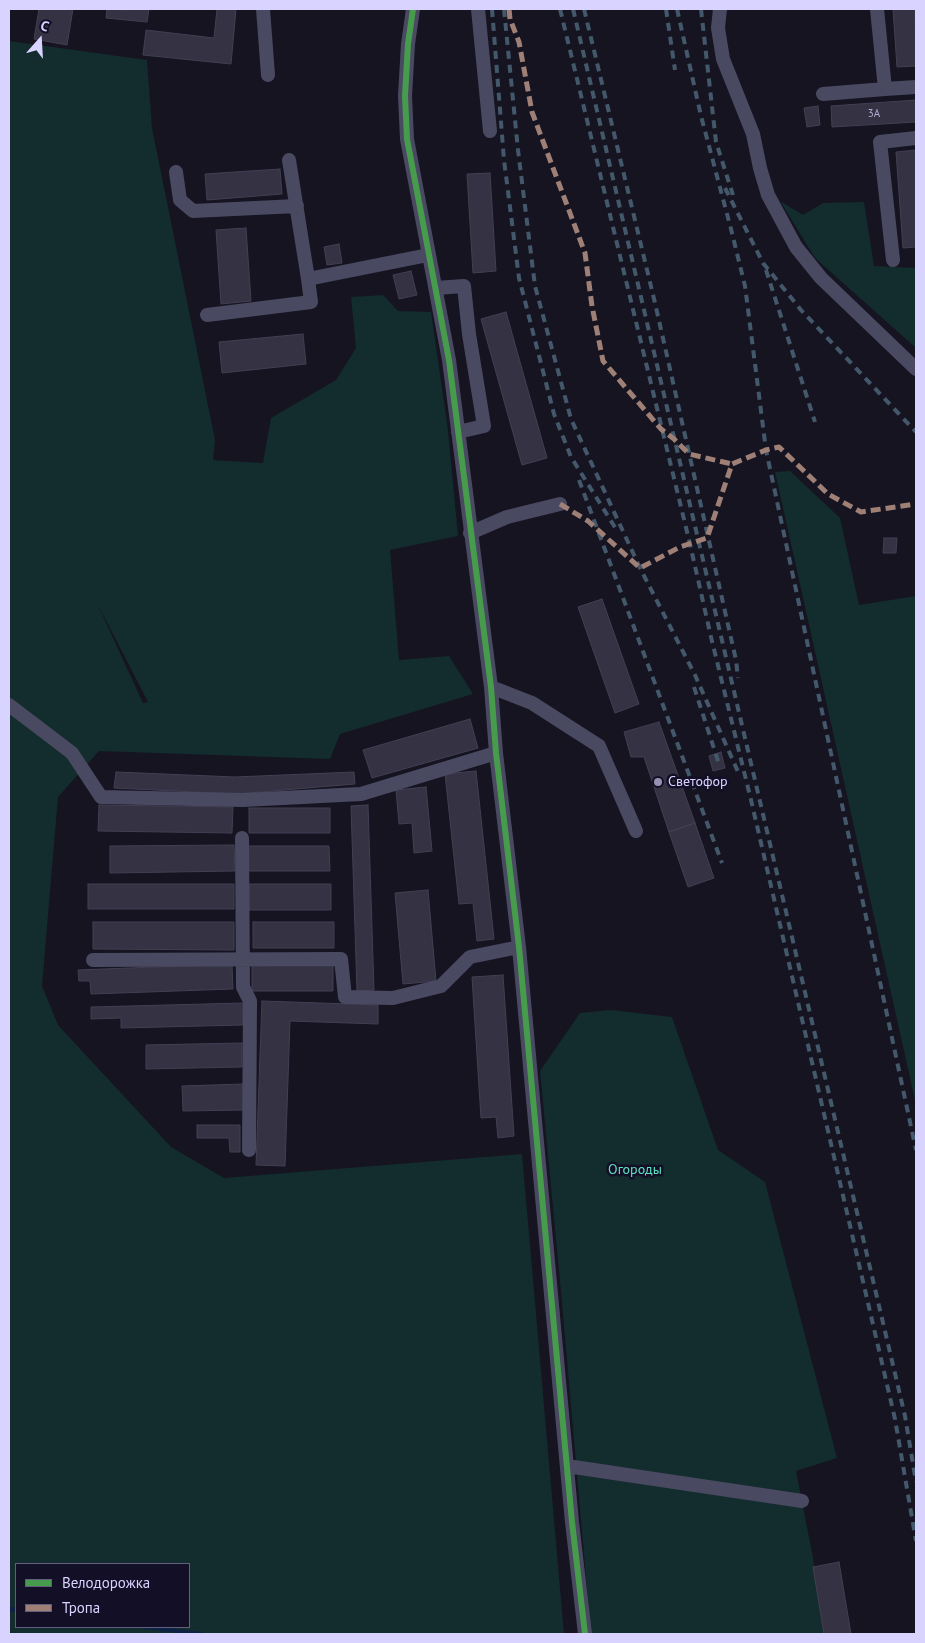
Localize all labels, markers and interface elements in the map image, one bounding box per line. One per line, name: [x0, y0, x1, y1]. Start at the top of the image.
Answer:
north arrow: [15, 15, 65, 65]
text: С: [38, 16, 52, 36]
house number: 3А: [868, 107, 880, 121]
place label: Светофор: [668, 774, 728, 790]
marker: Светофор: [652, 776, 664, 788]
park label: Огороды: [608, 1162, 662, 1178]
legend: [15, 1563, 190, 1628]
text: Велодорожка: [62, 1573, 150, 1592]
text: Тропа: [62, 1598, 100, 1617]

